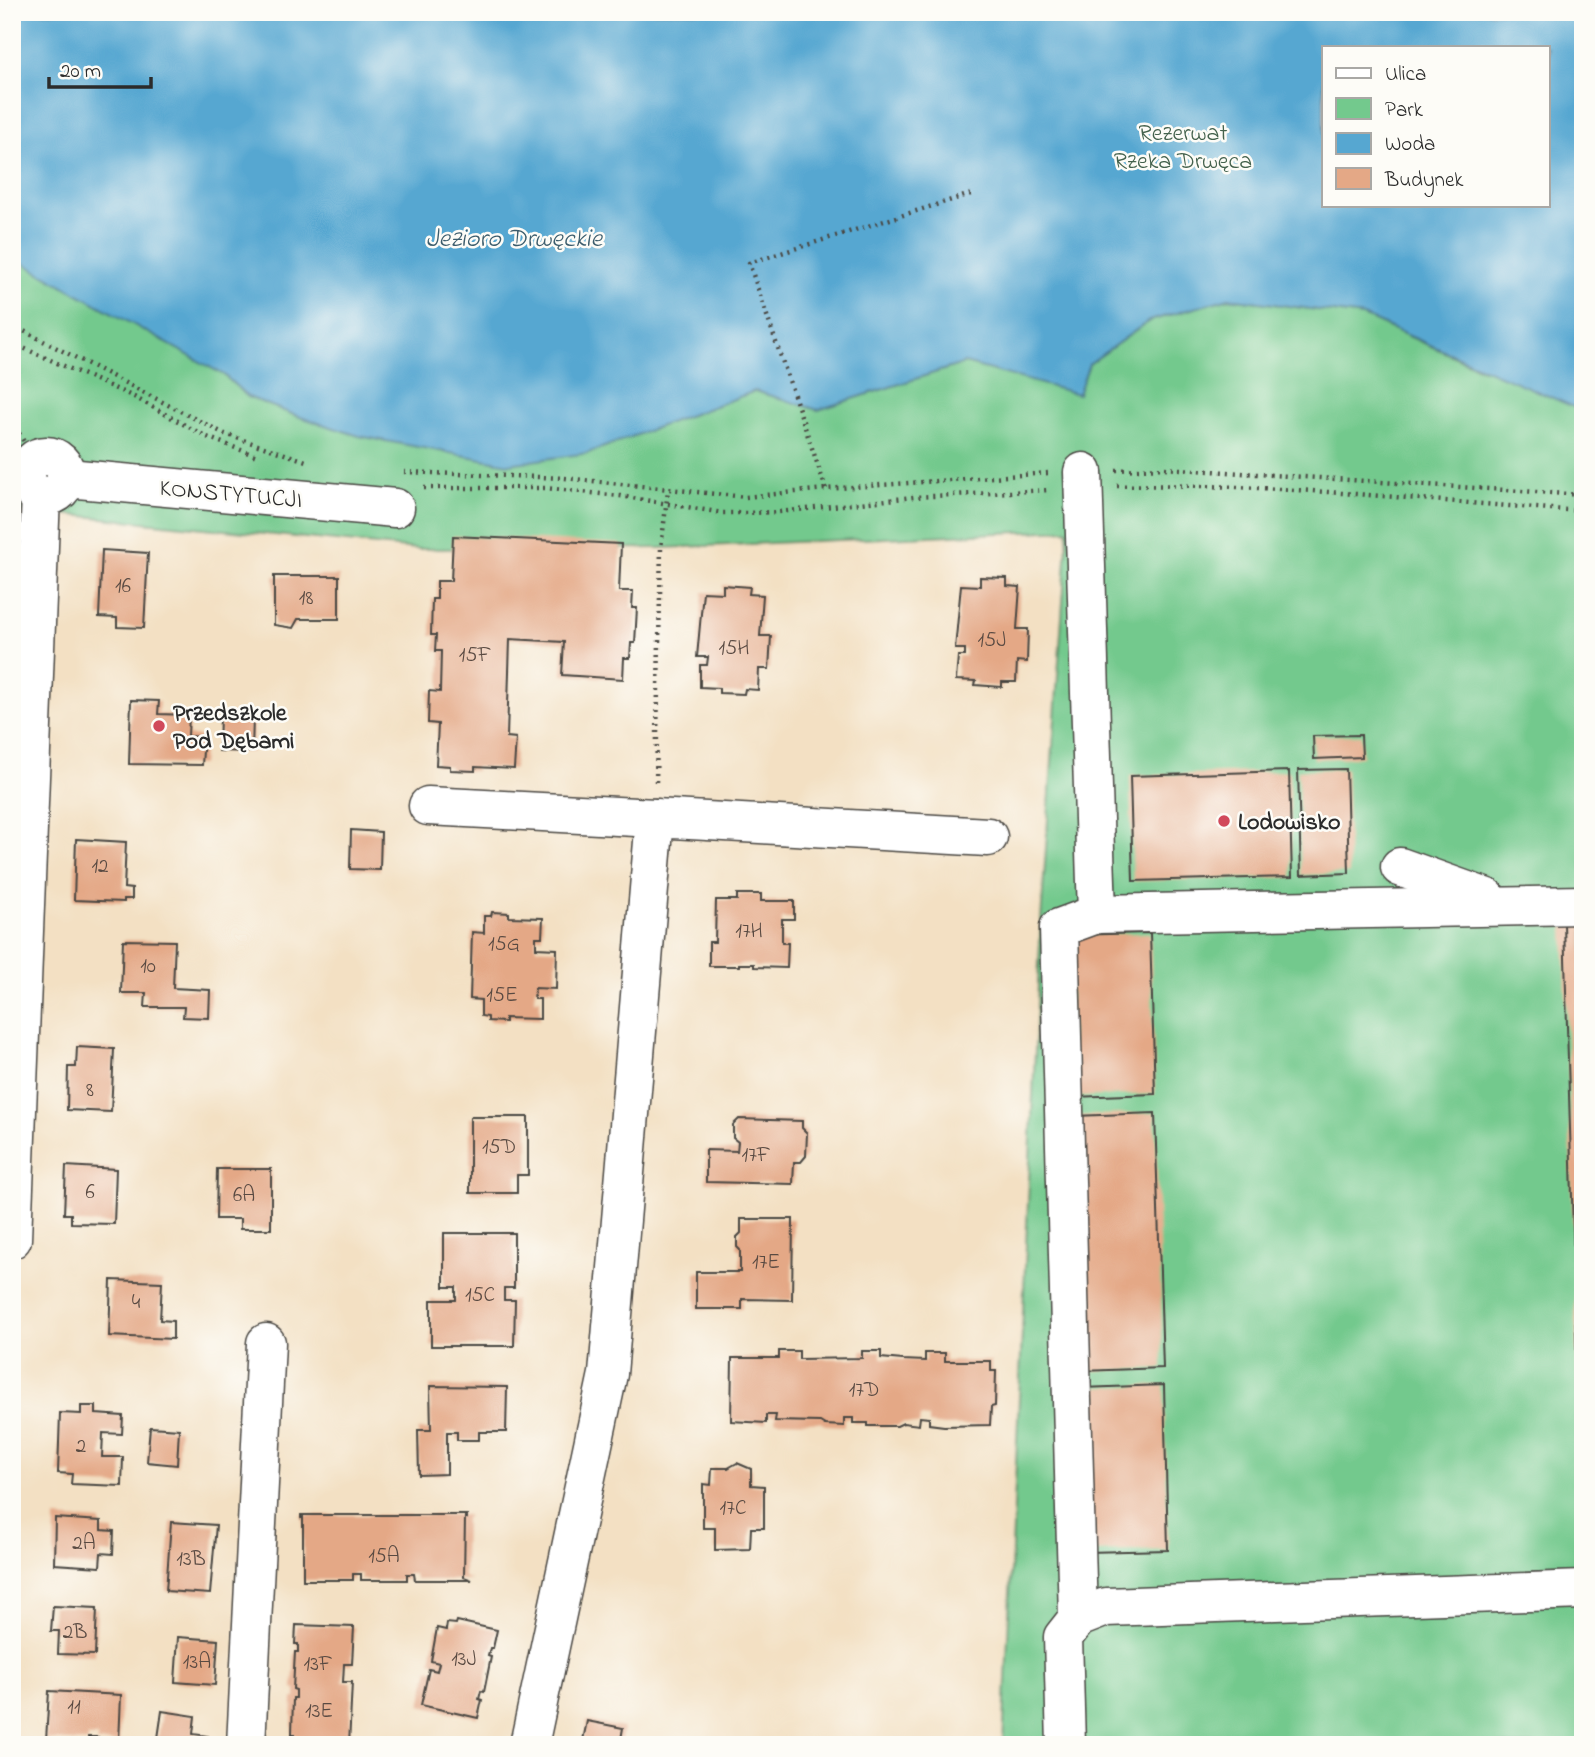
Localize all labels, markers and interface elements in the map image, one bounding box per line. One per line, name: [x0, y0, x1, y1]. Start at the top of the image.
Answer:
scale bar: [49, 46, 150, 90]
legend: [1322, 46, 1550, 206]
text: 20 m: [60, 57, 101, 87]
text: Ulica: [1385, 60, 1426, 90]
text: Park: [1385, 96, 1424, 126]
park label: Rezerwat Rzeka Drwęca: [1114, 117, 1252, 180]
text: Woda: [1385, 130, 1435, 160]
text: Budynek: [1384, 166, 1464, 198]
water label: Jezioro Drwęckie: [426, 221, 604, 259]
street label: KONSTYTUCJI: [158, 472, 304, 519]
house number: 16: [115, 572, 131, 602]
house number: 18: [299, 584, 313, 614]
house number: 15J: [978, 626, 1006, 656]
house number: 15H: [719, 634, 749, 664]
house number: 15F: [459, 641, 492, 671]
place label: Przedszkole Pod Dębami: [173, 697, 294, 760]
marker: Przedszkole Pod Dębami: [151, 718, 167, 734]
place label: Lodowisko: [1238, 806, 1341, 841]
marker: Lodowisko: [1216, 813, 1232, 829]
house number: 12: [91, 852, 109, 882]
house number: 17H: [735, 917, 763, 947]
house number: 15G: [488, 930, 520, 960]
house number: 10: [140, 952, 156, 982]
house number: 15E: [486, 981, 518, 1011]
house number: 8: [86, 1076, 94, 1106]
house number: 15D: [482, 1133, 516, 1163]
house number: 17F: [742, 1141, 771, 1171]
house number: 6: [85, 1178, 95, 1208]
house number: 6A: [233, 1181, 255, 1211]
house number: 17E: [752, 1248, 780, 1278]
house number: 15C: [465, 1281, 495, 1311]
house number: 4: [132, 1288, 141, 1318]
house number: 17D: [849, 1376, 879, 1406]
house number: 2: [76, 1432, 86, 1462]
house number: 17C: [720, 1494, 746, 1524]
house number: 2A: [72, 1529, 96, 1559]
house number: 15A: [368, 1542, 400, 1572]
house number: 13B: [176, 1545, 206, 1575]
house number: 2B: [63, 1618, 87, 1648]
house number: 13J: [451, 1645, 477, 1675]
house number: 13A: [183, 1648, 211, 1678]
house number: 13F: [304, 1650, 333, 1680]
house number: 11: [67, 1693, 81, 1723]
house number: 13E: [305, 1697, 333, 1727]

